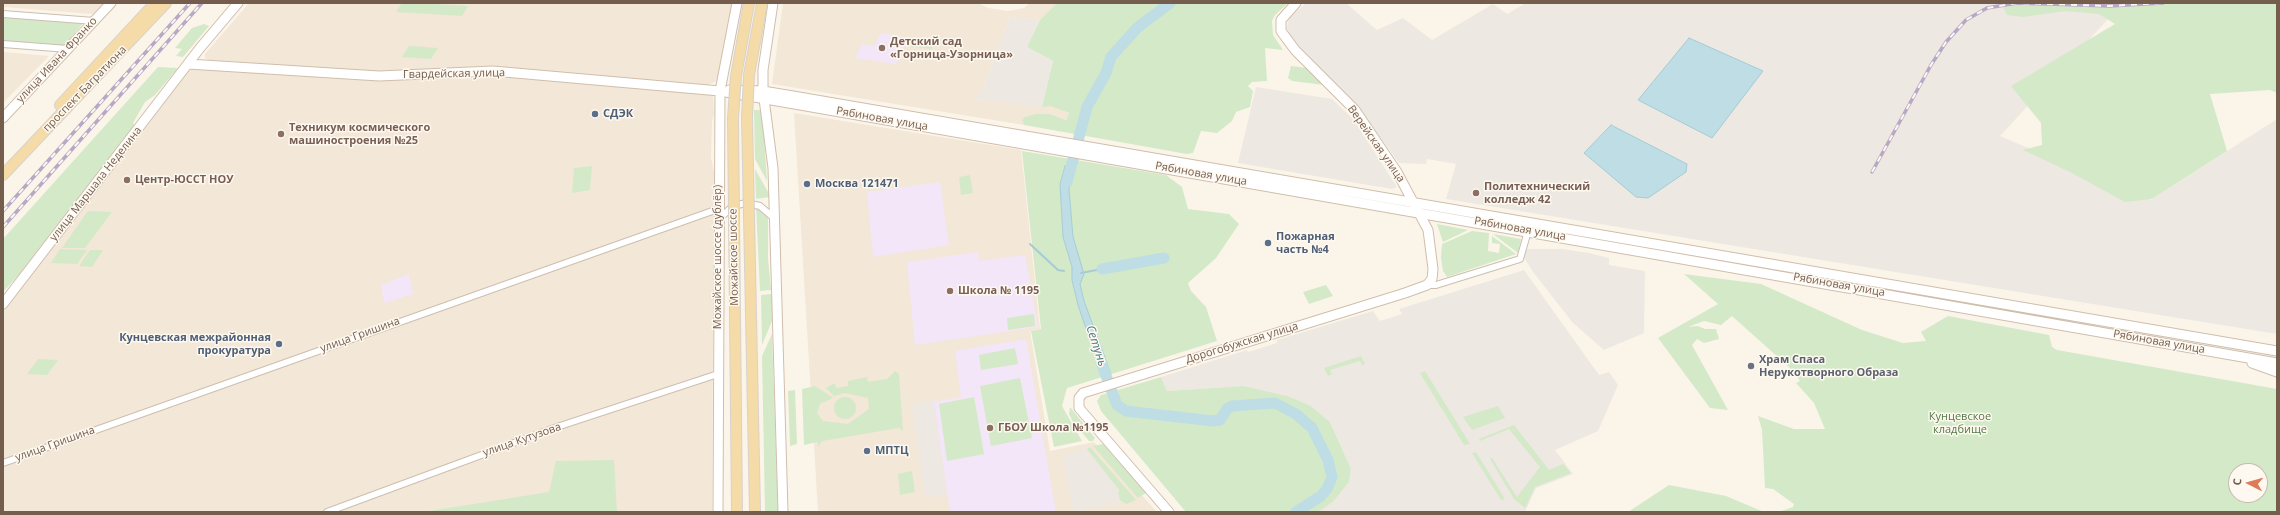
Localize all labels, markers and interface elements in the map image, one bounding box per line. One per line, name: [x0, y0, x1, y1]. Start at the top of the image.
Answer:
street label: улица Ивана Франко: [14, 14, 100, 106]
place label: Детский сад «Горница-Узорница»: [890, 35, 1013, 61]
street label: проспект Багратиона: [41, 43, 129, 135]
marker: Детский сад «Горница-Узорница»: [877, 43, 887, 53]
street label: Гвардейская улица: [403, 67, 505, 81]
street label: Верейская улица: [1344, 103, 1408, 185]
street label: Рябиновая улица: [835, 104, 929, 134]
place label: СДЭК: [603, 107, 633, 121]
marker: СДЭК: [590, 109, 600, 119]
place label: Техникум космического машиностроения №25: [289, 121, 430, 147]
street label: улица Маршала Неделина: [47, 124, 145, 244]
marker: Техникум космического машиностроения №25: [276, 129, 286, 139]
street label: Рябиновая улица: [1154, 159, 1248, 189]
place label: Центр-ЮССТ НОУ: [135, 173, 233, 187]
marker: Центр-ЮССТ НОУ: [122, 175, 132, 185]
place label: Москва 121471: [815, 177, 899, 191]
marker: Москва 121471: [802, 179, 812, 189]
place label: Политехнический колледж 42: [1484, 180, 1590, 206]
street label: Можайское шоссе (дублёр): [711, 185, 725, 329]
marker: Политехнический колледж 42: [1471, 188, 1481, 198]
street label: Можайское шоссе: [727, 208, 741, 306]
street label: Рябиновая улица: [1473, 214, 1567, 244]
place label: Пожарная часть №4: [1276, 230, 1335, 256]
marker: Пожарная часть №4: [1263, 238, 1273, 248]
street label: Рябиновая улица: [1792, 270, 1886, 300]
place label: Школа № 1195: [958, 284, 1039, 298]
marker: Школа № 1195: [945, 286, 955, 296]
street label: улица Гришина: [318, 314, 402, 356]
street label: Дорогобужская улица: [1184, 320, 1300, 366]
water label: Сетунь: [1083, 324, 1109, 368]
street label: Рябиновая улица: [2112, 327, 2206, 357]
place label: Кунцевская межрайонная прокуратура: [119, 331, 271, 357]
marker: Кунцевская межрайонная прокуратура: [274, 339, 284, 349]
place label: Храм Спаса Нерукотворного Образа: [1759, 353, 1899, 379]
marker: Храм Спаса Нерукотворного Образа: [1746, 361, 1756, 371]
park label: Кунцевское кладбище: [1929, 410, 1991, 436]
street label: улица Кутузова: [481, 420, 563, 460]
place label: ГБОУ Школа №1195: [998, 421, 1109, 435]
street label: улица Гришина: [13, 423, 97, 465]
marker: ГБОУ Школа №1195: [985, 423, 995, 433]
place label: МПТЦ: [875, 444, 909, 458]
marker: МПТЦ: [862, 446, 872, 456]
north arrow: [2228, 463, 2268, 503]
text: С: [2229, 478, 2244, 486]

